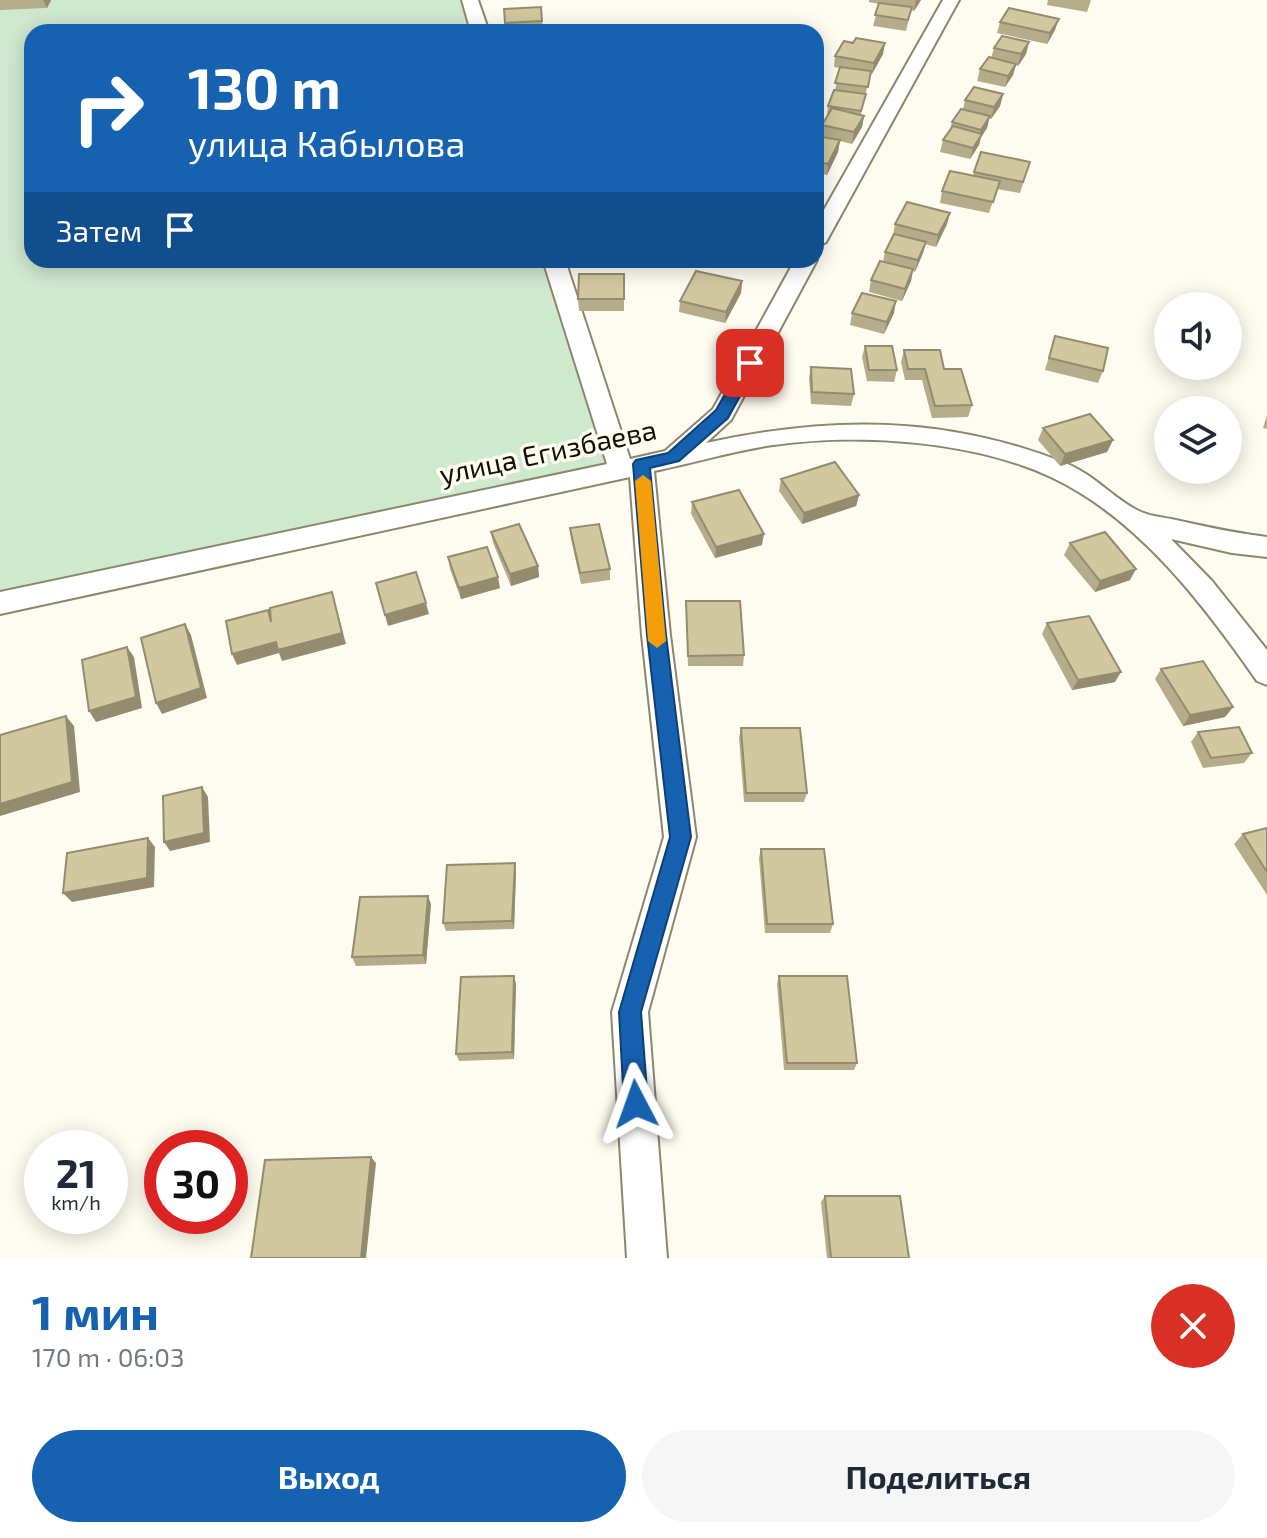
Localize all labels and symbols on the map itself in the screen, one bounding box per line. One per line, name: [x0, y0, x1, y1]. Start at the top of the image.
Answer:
pin: [716, 329, 784, 397]
street label: улица Егизбаева: [436, 411, 659, 491]
position arrow: [594, 1062, 678, 1146]
speed limit sign: 30: [144, 1130, 248, 1234]

